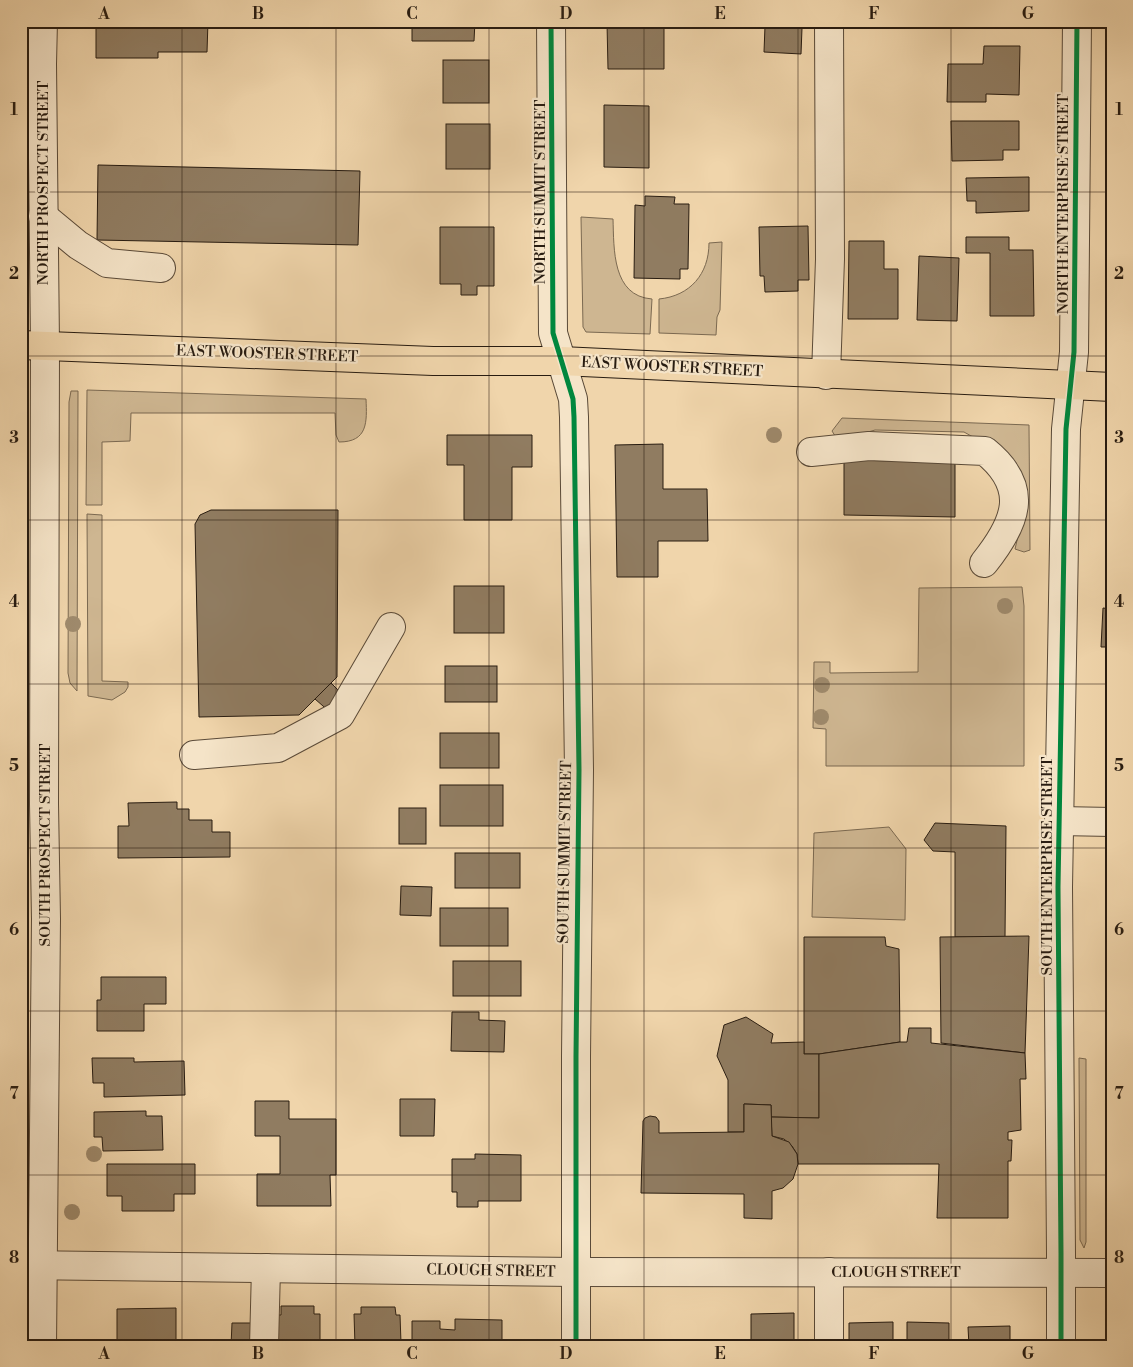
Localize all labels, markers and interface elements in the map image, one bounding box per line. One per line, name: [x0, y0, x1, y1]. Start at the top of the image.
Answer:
text: A: [97, 4, 110, 24]
text: B: [252, 4, 264, 24]
text: C: [406, 4, 418, 24]
text: D: [560, 4, 573, 24]
text: E: [714, 4, 726, 24]
text: F: [868, 4, 880, 24]
text: G: [1022, 4, 1035, 24]
street label: NORTH PROSPECT STREET: [34, 80, 53, 285]
street label: NORTH ENTERPRISE STREET: [1054, 93, 1073, 314]
street label: NORTH SUMMIT STREET: [531, 99, 550, 284]
text: 1: [10, 100, 18, 120]
text: 1: [1115, 100, 1123, 120]
text: 2: [9, 264, 19, 284]
text: 2: [1114, 264, 1124, 284]
street label: EAST WOOSTER STREET: [176, 341, 359, 367]
street label: EAST WOOSTER STREET: [580, 353, 764, 381]
text: 3: [9, 428, 19, 448]
text: 3: [1114, 428, 1124, 448]
text: 4: [9, 592, 20, 612]
text: 4: [1114, 592, 1125, 612]
street label: SOUTH PROSPECT STREET: [36, 743, 55, 946]
text: 5: [9, 756, 19, 776]
street label: SOUTH ENTERPRISE STREET: [1038, 756, 1057, 975]
text: 5: [1114, 756, 1124, 776]
street label: SOUTH SUMMIT STREET: [554, 760, 576, 944]
text: 6: [9, 920, 19, 940]
text: 6: [1114, 920, 1124, 940]
text: 7: [9, 1084, 19, 1104]
text: 7: [1114, 1084, 1124, 1104]
text: 8: [9, 1248, 19, 1268]
text: 8: [1114, 1248, 1124, 1268]
street label: CLOUGH STREET: [426, 1260, 556, 1282]
street label: CLOUGH STREET: [831, 1263, 961, 1282]
text: A: [97, 1344, 110, 1364]
text: B: [252, 1344, 264, 1364]
text: C: [406, 1344, 418, 1364]
text: D: [560, 1344, 573, 1364]
text: E: [714, 1344, 726, 1364]
text: F: [868, 1344, 880, 1364]
text: G: [1022, 1344, 1035, 1364]

